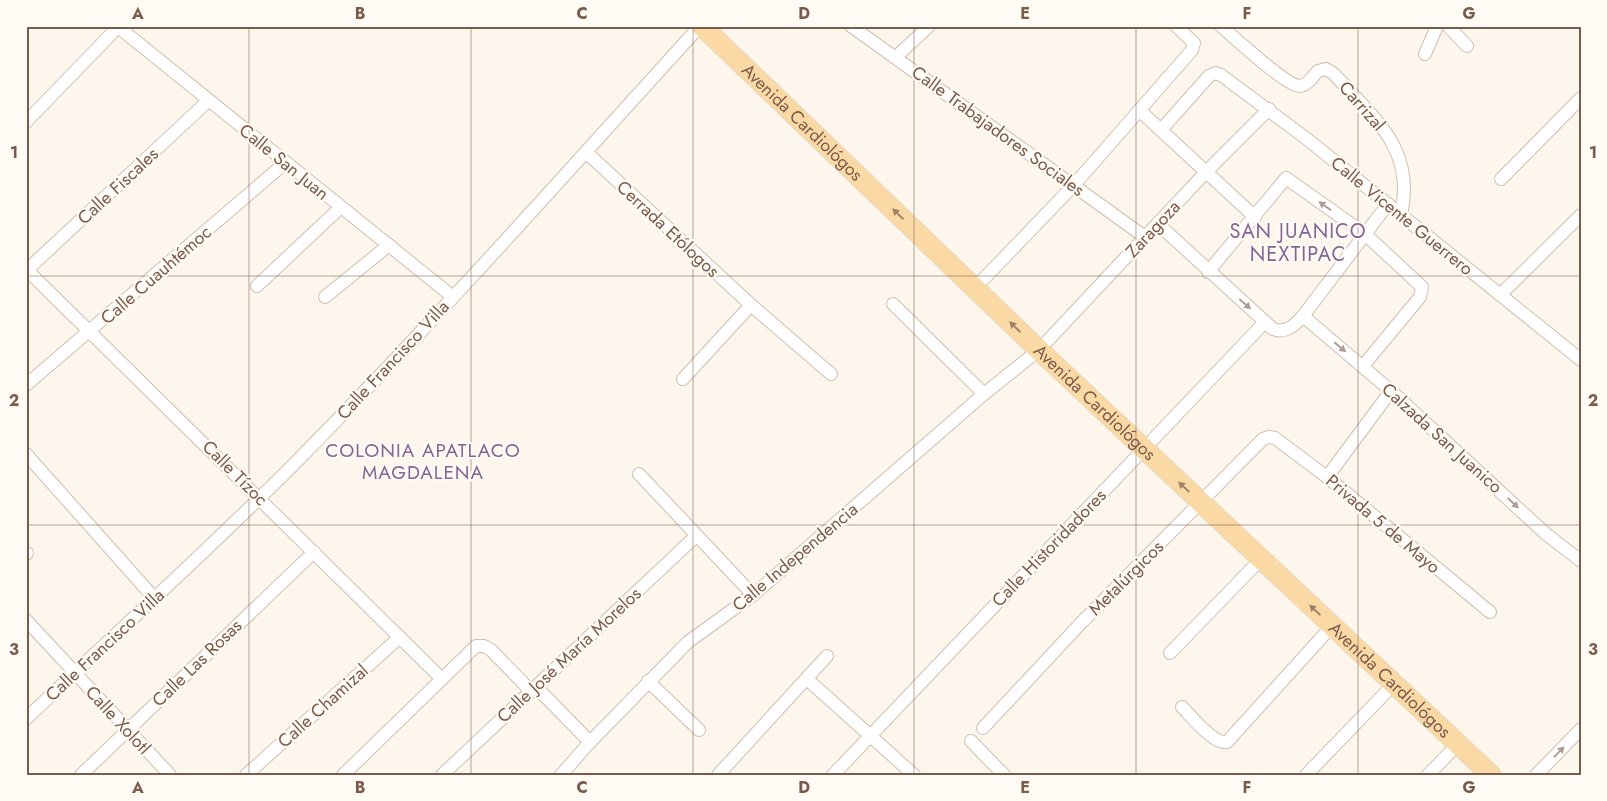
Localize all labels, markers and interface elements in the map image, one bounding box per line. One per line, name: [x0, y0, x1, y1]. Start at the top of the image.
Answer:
text: A: [131, 2, 144, 25]
text: B: [355, 2, 365, 25]
text: C: [576, 2, 588, 25]
text: D: [798, 2, 810, 25]
text: E: [1020, 2, 1030, 25]
text: F: [1243, 2, 1251, 25]
text: G: [1462, 2, 1476, 25]
street label: Avenida Cardiológos: [736, 58, 869, 187]
street label: Calle Trabajadores Sociales: [906, 59, 1090, 203]
street label: Carrizal: [1333, 75, 1391, 137]
street label: Calle San Juan: [233, 118, 335, 206]
text: 1: [10, 141, 18, 164]
street label: Calle Fiscales: [72, 141, 164, 231]
text: 1: [1589, 141, 1597, 164]
street label: Calle Vicente Guerrero: [1325, 150, 1479, 282]
street label: Cerrada Etólogos: [611, 174, 725, 284]
street label: Zaragoza: [1120, 195, 1186, 263]
one-way arrow: [1319, 201, 1332, 211]
one-way arrow: [893, 208, 905, 220]
district label: SAN JUANICO NEXTIPAC: [1229, 217, 1367, 269]
street label: Calle Cuauhtémoc: [95, 219, 217, 331]
street label: Calle Francisco Villa: [331, 295, 455, 425]
one-way arrow: [1238, 298, 1250, 310]
one-way arrow: [1010, 321, 1022, 333]
street label: Avenida Cardiológos: [1028, 338, 1162, 467]
one-way arrow: [1334, 342, 1347, 353]
street label: Calzada San Juanico: [1376, 377, 1508, 500]
text: 2: [9, 389, 19, 412]
text: 2: [1588, 389, 1598, 412]
street label: Calle Tízoc: [196, 434, 274, 512]
district label: COLONIA APATLACO MAGDALENA: [325, 437, 521, 486]
street label: Privada 5 de Mayo: [1320, 468, 1446, 580]
one-way arrow: [1178, 481, 1190, 493]
street label: Calle Historidadores: [986, 483, 1112, 613]
street label: Calle Independencia: [726, 497, 864, 617]
one-way arrow: [1507, 497, 1519, 509]
street label: Metalúrgicos: [1083, 535, 1169, 621]
street label: Calle José María Morelos: [491, 581, 647, 729]
street label: Calle Francisco Villa: [40, 583, 170, 707]
one-way arrow: [1309, 604, 1321, 616]
street label: Calle Las Rosas: [146, 613, 248, 713]
street label: Avenida Cardiológos: [1323, 616, 1457, 744]
text: 3: [9, 638, 19, 661]
text: 3: [1588, 638, 1598, 661]
street label: Calle Chamizal: [272, 658, 374, 754]
street label: Calle Xolotl: [79, 680, 157, 760]
one-way arrow: [1552, 746, 1564, 758]
text: A: [131, 776, 144, 799]
text: B: [355, 776, 365, 799]
text: C: [576, 776, 588, 799]
text: D: [798, 776, 810, 799]
text: E: [1020, 776, 1030, 799]
text: F: [1243, 776, 1251, 799]
text: G: [1462, 776, 1476, 799]

